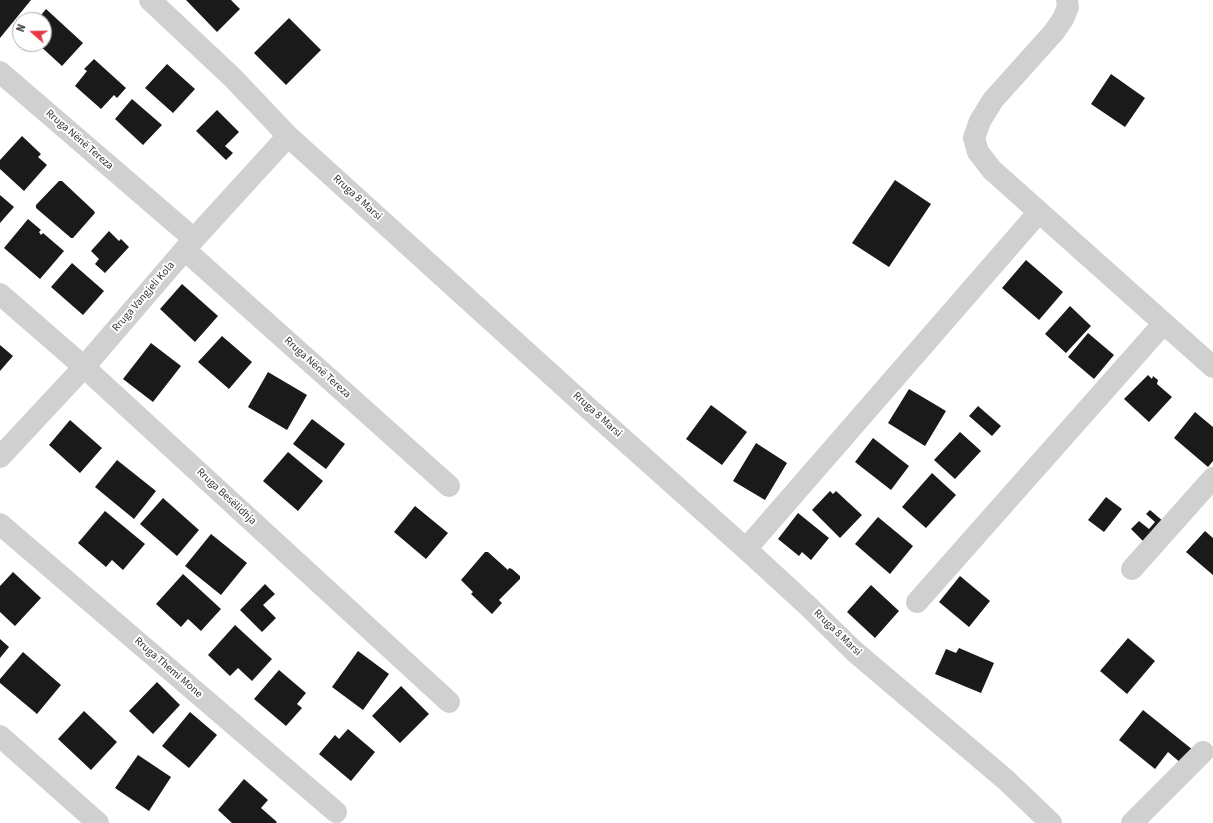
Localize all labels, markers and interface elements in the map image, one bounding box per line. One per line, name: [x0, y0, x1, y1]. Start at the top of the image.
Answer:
north arrow: [12, 12, 52, 52]
text: N: [13, 22, 29, 34]
street label: Rruga Nënë Tereza: [43, 107, 115, 173]
street label: Rruga 8 Marsi: [330, 173, 384, 223]
street label: Rruga Vangjeli Kola: [110, 259, 178, 335]
street label: Rruga Nënë Tereza: [281, 335, 353, 401]
street label: Rruga 8 Marsi: [570, 390, 624, 440]
street label: Rruga Besëlidhja: [193, 466, 259, 528]
street label: Rruga 8 Marsi: [810, 607, 864, 659]
street label: Rruga Themi Mone: [131, 635, 205, 701]

